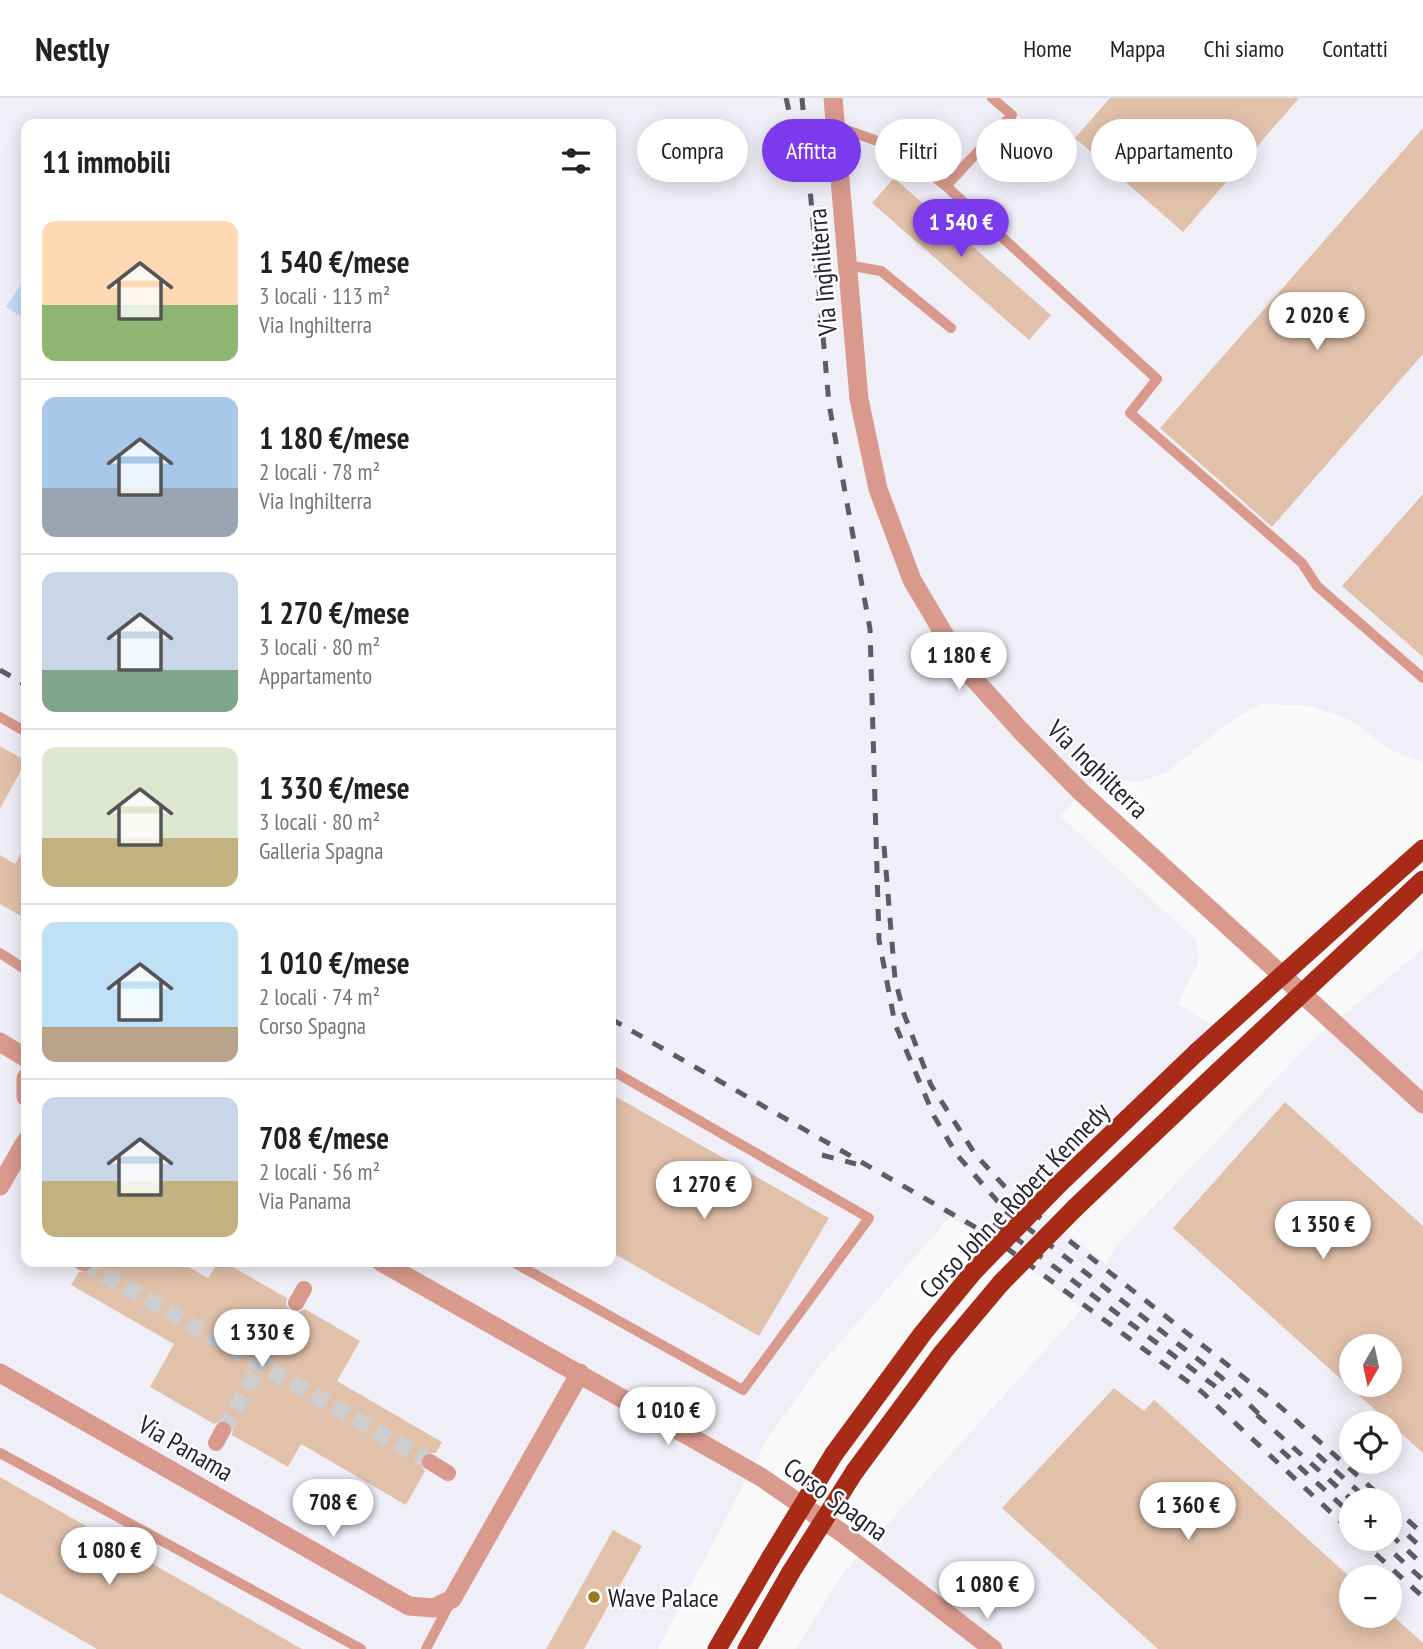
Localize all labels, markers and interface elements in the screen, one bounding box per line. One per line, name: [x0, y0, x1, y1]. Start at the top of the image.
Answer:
text: Nestly: [35, 27, 109, 70]
text: Home: [1023, 33, 1072, 64]
text: Mappa: [1110, 33, 1165, 64]
text: Chi siamo: [1203, 33, 1284, 64]
text: Contatti: [1322, 33, 1388, 64]
chip: Compra: [637, 119, 748, 182]
chip: Affitta: [762, 119, 861, 182]
chip: Filtri: [875, 119, 962, 182]
chip: Nuovo: [976, 119, 1077, 182]
chip: Appartamento: [1091, 119, 1257, 182]
text: 11 immobili: [42, 142, 171, 181]
icon: filters: [557, 142, 595, 180]
pin: 1 540 €: [896, 200, 1026, 259]
street label: Via Inghilterra: [800, 207, 844, 338]
text: 1 540 €: [929, 207, 993, 236]
text: 1 540 €/mese: [259, 242, 410, 281]
icon: home: [98, 249, 182, 333]
text: 3 locali · 113 m²: [259, 281, 390, 310]
pin: 2 020 €: [1252, 292, 1382, 352]
text: 2 020 €: [1285, 300, 1349, 329]
text: Via Inghilterra: [259, 310, 372, 339]
text: 1 180 €/mese: [259, 418, 410, 457]
icon: home: [98, 425, 182, 509]
text: 2 locali · 78 m²: [259, 457, 380, 486]
text: Via Inghilterra: [259, 486, 372, 515]
text: 1 270 €/mese: [259, 593, 410, 632]
icon: home: [98, 600, 182, 684]
text: 3 locali · 80 m²: [259, 632, 380, 661]
pin: 1 180 €: [894, 632, 1024, 692]
text: 1 180 €: [927, 640, 991, 669]
text: Appartamento: [259, 661, 372, 690]
street label: Via Inghilterra: [1040, 712, 1155, 825]
text: 1 330 €/mese: [259, 768, 410, 807]
icon: home: [98, 775, 182, 859]
text: 3 locali · 80 m²: [259, 807, 380, 836]
text: Galleria Spagna: [259, 836, 383, 865]
text: 1 010 €/mese: [259, 943, 410, 982]
icon: home: [98, 950, 182, 1034]
text: 2 locali · 74 m²: [259, 982, 380, 1011]
text: Corso Spagna: [259, 1011, 366, 1040]
street label: Corso John e Robert Kennedy: [912, 1095, 1116, 1305]
text: 708 €/mese: [259, 1118, 389, 1157]
icon: home: [98, 1125, 182, 1209]
text: 2 locali · 56 m²: [259, 1157, 380, 1186]
pin: 1 270 €: [639, 1162, 769, 1221]
text: 1 270 €: [672, 1169, 736, 1198]
text: Via Panama: [259, 1186, 351, 1215]
pin: 1 350 €: [1258, 1202, 1388, 1261]
text: 1 350 €: [1291, 1209, 1355, 1238]
pin: 1 330 €: [197, 1310, 327, 1369]
text: 1 330 €: [230, 1317, 294, 1346]
north arrow: [1339, 1334, 1402, 1396]
map controls: [1339, 1334, 1402, 1628]
pin: 1 010 €: [603, 1388, 733, 1447]
text: 1 010 €: [636, 1395, 700, 1424]
street label: Via Panama: [132, 1407, 239, 1488]
button: locate: [1339, 1411, 1402, 1474]
street label: Corso Spagna: [777, 1450, 895, 1548]
pin: 708 €: [284, 1480, 382, 1539]
pin: 1 360 €: [1123, 1482, 1253, 1542]
text: 708 €: [309, 1487, 357, 1516]
button: +: [1339, 1488, 1402, 1551]
text: 1 360 €: [1156, 1490, 1220, 1519]
pin: 1 080 €: [44, 1528, 174, 1587]
text: 1 080 €: [77, 1535, 141, 1564]
pin: 1 080 €: [922, 1562, 1052, 1621]
button: −: [1339, 1565, 1402, 1628]
text: 1 080 €: [955, 1569, 1019, 1598]
place label: Wave Palace: [608, 1581, 719, 1614]
marker: Wave Palace: [586, 1589, 602, 1605]

